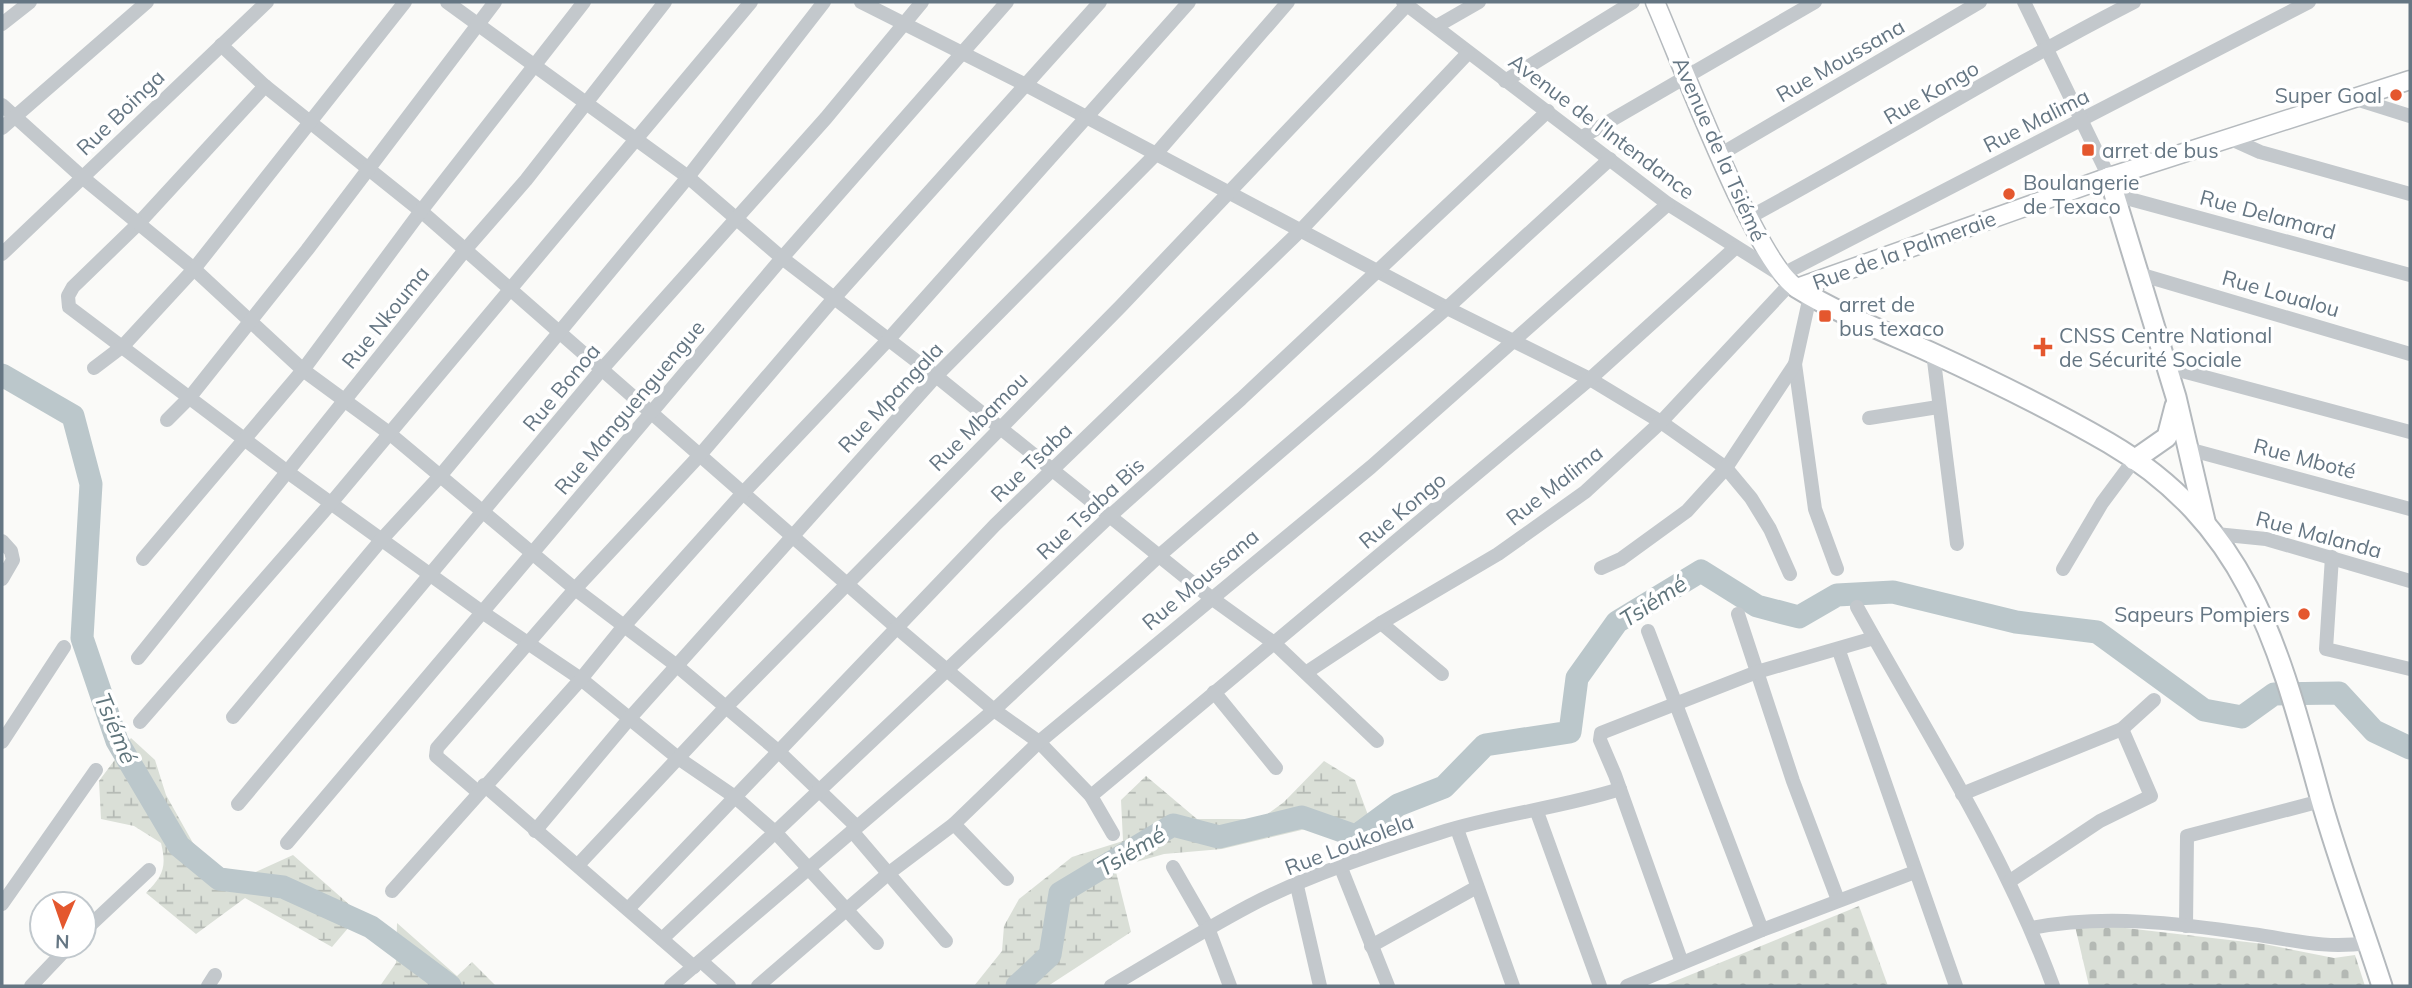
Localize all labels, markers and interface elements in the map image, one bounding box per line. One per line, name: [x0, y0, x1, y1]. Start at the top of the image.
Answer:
street label: Rue Moussana: [1771, 13, 1909, 107]
street label: Avenue de l'Intendance: [1504, 48, 1700, 204]
street label: Avenue de la Tsiémé: [1668, 53, 1772, 245]
street label: Rue Kongo: [1879, 54, 1983, 130]
street label: Rue Boinga: [71, 64, 169, 160]
street label: Rue Malima: [1979, 82, 2093, 158]
place label: Super Goal: [2275, 82, 2382, 108]
marker: Super Goal: [2388, 87, 2404, 103]
place label: arret de bus: [2102, 137, 2219, 163]
marker: arret de bus: [2080, 142, 2096, 158]
place label: Boulangerie de Texaco: [2023, 169, 2139, 219]
street label: Rue Delamard: [2197, 183, 2339, 245]
marker: Boulangerie de Texaco: [2001, 186, 2017, 202]
street label: Rue de la Palmeraie: [1809, 205, 1999, 295]
street label: Rue Nkouma: [336, 260, 434, 374]
street label: Rue Loualou: [2219, 264, 2343, 322]
place label: arret de bus texaco: [1839, 291, 1944, 341]
marker: arret de bus texaco: [1817, 308, 1833, 324]
street label: Rue Manguenguengue: [548, 314, 710, 500]
place label: CNSS Centre National de Sécurité Sociale: [2059, 322, 2272, 372]
street label: Rue Mpangala: [832, 336, 948, 458]
marker: CNSS Centre National de Sécurité Sociale: [2033, 337, 2053, 357]
street label: Rue Bonoa: [517, 338, 605, 436]
street label: Rue Mbamou: [923, 366, 1033, 476]
street label: Rue Tsaba: [985, 417, 1077, 507]
street label: Rue Mboté: [2251, 432, 2359, 484]
street label: Rue Malima: [1501, 439, 1607, 531]
street label: Rue Tsaba Bis: [1031, 451, 1149, 565]
street label: Rue Kongo: [1353, 466, 1451, 554]
street label: Rue Malanda: [2253, 505, 2385, 563]
street label: Rue Moussana: [1136, 523, 1264, 635]
water label: Tsiémé: [1614, 568, 1692, 633]
place label: Sapeurs Pompiers: [2114, 601, 2290, 627]
marker: Sapeurs Pompiers: [2296, 606, 2312, 622]
water label: Tsiémé: [88, 688, 144, 768]
street label: Rue Loukolela: [1281, 808, 1417, 880]
water label: Tsiémé: [1092, 819, 1171, 883]
north arrow: [28, 890, 98, 960]
text: N: [55, 930, 70, 954]

